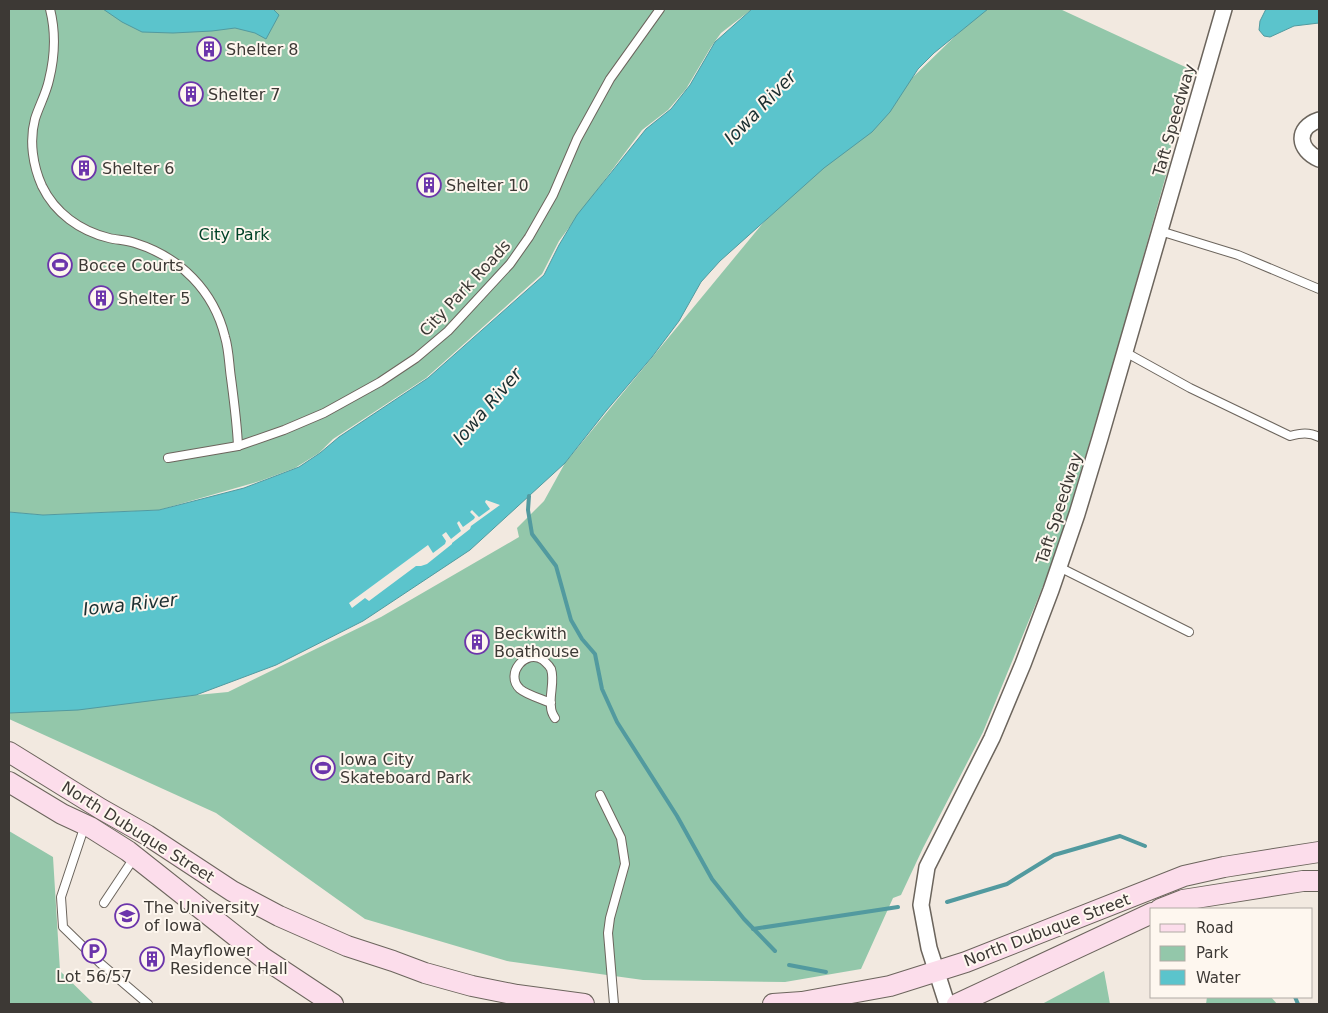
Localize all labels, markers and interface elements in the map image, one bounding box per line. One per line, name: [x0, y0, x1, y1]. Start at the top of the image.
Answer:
building icon: Shelter 8: [196, 36, 222, 62]
place label: Shelter 8: [226, 40, 299, 59]
street label: Taft Speedway: [1149, 62, 1199, 179]
water label: Iowa River: [720, 65, 801, 148]
building icon: Shelter 7: [178, 81, 204, 107]
place label: Shelter 7: [208, 85, 281, 104]
building icon: Shelter 6: [71, 155, 97, 181]
place label: Shelter 6: [102, 159, 175, 178]
building icon: Shelter 10: [416, 172, 442, 198]
place label: Shelter 10: [446, 176, 529, 195]
park label: City Park: [198, 225, 270, 244]
street label: City Park Roads: [416, 236, 514, 340]
sports icon: Bocce Courts: [47, 252, 73, 278]
place label: Bocce Courts: [78, 256, 184, 275]
building icon: Shelter 5: [88, 285, 114, 311]
place label: Shelter 5: [118, 289, 191, 308]
water label: Iowa River: [448, 362, 527, 449]
street label: Taft Speedway: [1032, 450, 1086, 567]
water label: Iowa River: [82, 588, 180, 619]
place label: Beckwith Boathouse: [494, 624, 579, 661]
building icon: Beckwith Boathouse: [464, 629, 490, 655]
place label: Iowa City Skateboard Park: [340, 750, 472, 787]
sports icon: Iowa City Skateboard Park: [310, 755, 336, 781]
street label: North Dubuque Street: [58, 777, 218, 887]
street label: North Dubuque Street: [961, 890, 1133, 970]
place label: The University of Iowa: [143, 898, 260, 935]
school or university icon: The University of Iowa: [114, 903, 140, 929]
legend: [1150, 908, 1313, 998]
text: Road: [1196, 919, 1234, 937]
parking icon: Lot 56/57: [81, 938, 107, 964]
place label: Mayflower Residence Hall: [170, 941, 288, 978]
text: Park: [1196, 944, 1229, 962]
building icon: Mayflower Residence Hall: [139, 946, 165, 972]
place label: Lot 56/57: [56, 967, 132, 986]
text: Water: [1196, 969, 1241, 987]

